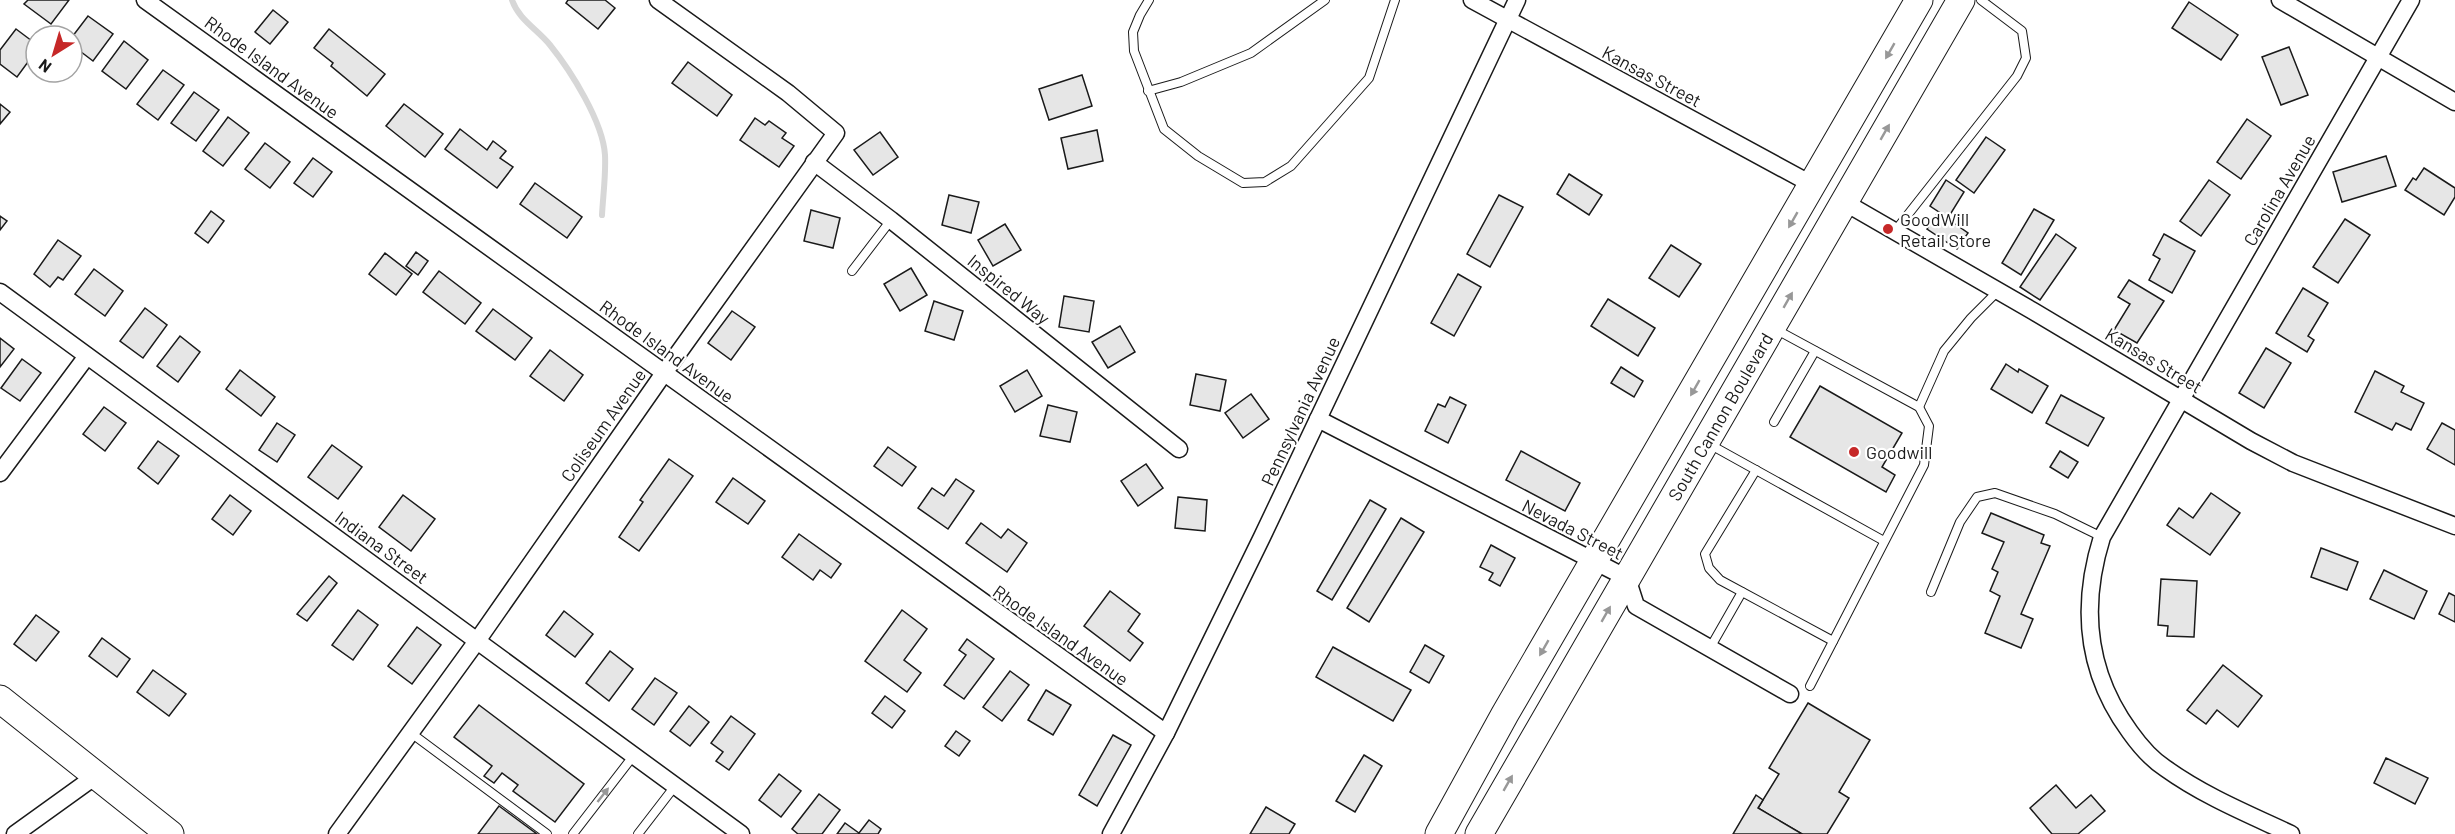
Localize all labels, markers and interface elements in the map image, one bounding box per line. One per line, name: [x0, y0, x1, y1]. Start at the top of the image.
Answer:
street label: Rhode Island Avenue: [201, 11, 343, 123]
north arrow: [24, 24, 84, 84]
street label: Kansas Street: [1599, 41, 1705, 111]
one-way arrow: [1885, 43, 1895, 60]
text: N: [35, 56, 55, 77]
one-way arrow: [1880, 123, 1890, 140]
street label: Carolina Avenue: [2238, 130, 2320, 250]
place label: GoodWill Retail Store: [1900, 208, 1991, 251]
one-way arrow: [1788, 212, 1798, 229]
marker: GoodWill Retail Store: [1881, 222, 1895, 236]
street label: Inspired Way: [963, 249, 1055, 329]
one-way arrow: [1782, 292, 1793, 308]
street label: Rhode Island Avenue: [596, 295, 738, 407]
street label: Kansas Street: [2102, 322, 2206, 398]
street label: South Cannon Boulevard: [1663, 329, 1777, 505]
street label: Pennsylvania Avenue: [1256, 333, 1344, 489]
street label: Coliseum Avenue: [556, 364, 650, 486]
one-way arrow: [1690, 380, 1700, 397]
place label: Goodwill: [1866, 441, 1932, 463]
marker: Goodwill: [1847, 445, 1861, 459]
street label: Nevada Street: [1519, 494, 1627, 564]
street label: Indiana Street: [331, 506, 433, 588]
street label: Rhode Island Avenue: [989, 580, 1133, 690]
one-way arrow: [1600, 606, 1610, 623]
one-way arrow: [1539, 640, 1549, 657]
one-way arrow: [1503, 774, 1513, 791]
one-way arrow: [597, 787, 609, 802]

